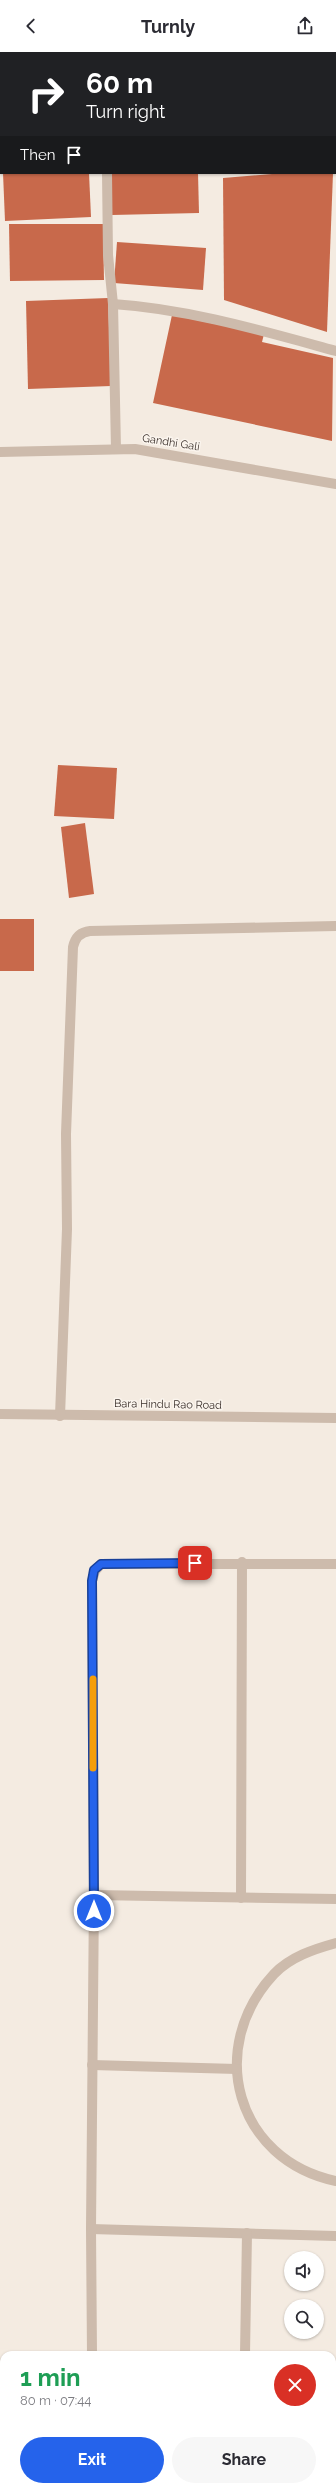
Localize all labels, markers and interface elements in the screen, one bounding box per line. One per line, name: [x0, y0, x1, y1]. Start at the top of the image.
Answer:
icon: back: [20, 15, 42, 37]
icon: share: [294, 15, 316, 37]
text: Turnly: [141, 16, 195, 37]
text: 60 m: [86, 67, 153, 100]
icon: right: [20, 68, 72, 120]
text: Turn right: [86, 101, 165, 122]
icon: arrive: [63, 144, 85, 166]
text: Then: [20, 146, 55, 164]
street label: Gandhi Gali: [141, 432, 201, 453]
street label: Bara Hindu Rao Road: [114, 1397, 222, 1412]
pin: [178, 1546, 212, 1580]
icon: arrive: [184, 1552, 206, 1574]
position arrow: [73, 1890, 115, 1932]
map controls: [284, 2251, 324, 2339]
button: sound: [284, 2251, 324, 2291]
button: search: [284, 2299, 324, 2339]
text: 1 min: [20, 2363, 81, 2392]
button: close: [274, 2364, 316, 2406]
text: 80 m · 07:44: [20, 2393, 91, 2408]
button: Exit: [20, 2437, 164, 2483]
button: Share: [172, 2437, 316, 2483]

